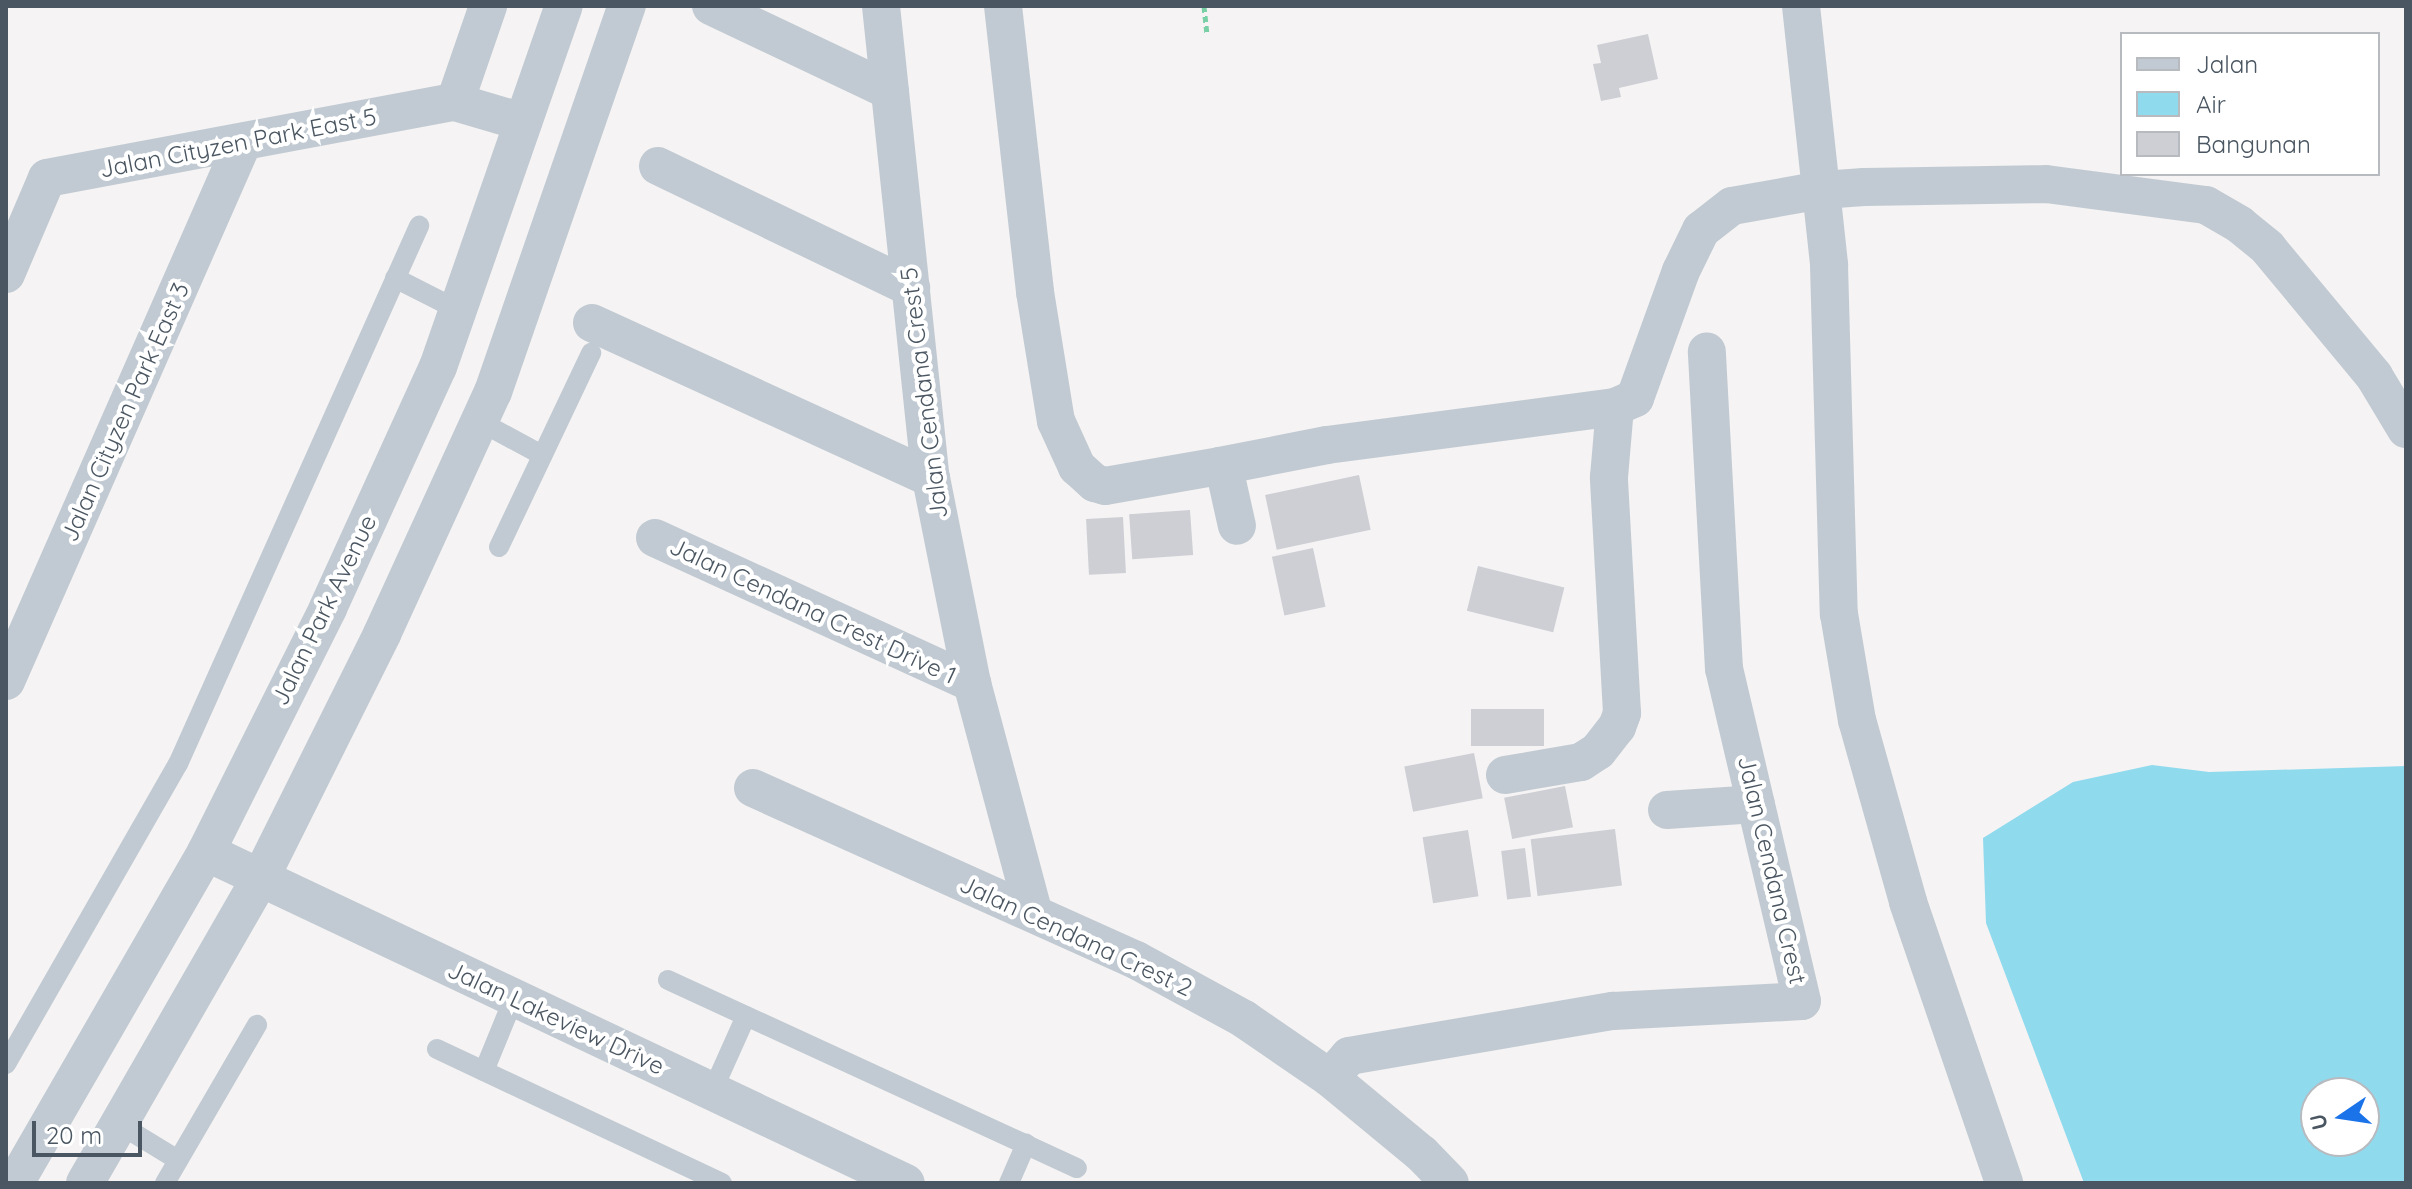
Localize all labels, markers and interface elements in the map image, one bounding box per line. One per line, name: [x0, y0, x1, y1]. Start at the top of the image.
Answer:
legend: [2120, 32, 2380, 176]
text: Jalan: [2196, 49, 2258, 79]
text: Air: [2196, 89, 2226, 119]
street label: Jalan Cityzen Park East 5: [97, 102, 379, 184]
text: Bangunan: [2196, 129, 2311, 159]
street label: Jalan Cendana Crest 5: [894, 266, 954, 520]
street label: Jalan Cityzen Park East 3: [55, 278, 195, 546]
street label: Jalan Park Avenue: [265, 510, 383, 710]
street label: Jalan Cendana Crest Drive 1: [665, 532, 961, 690]
street label: Jalan Cendana Crest: [1732, 753, 1812, 987]
street label: Jalan Cendana Crest 2: [955, 869, 1197, 1003]
street label: Jalan Lakeview Drive: [443, 955, 669, 1081]
north arrow: [2300, 1077, 2380, 1157]
scale bar: [36, 1105, 146, 1155]
text: U: [2303, 1111, 2334, 1133]
text: 20 m: [46, 1120, 102, 1150]

